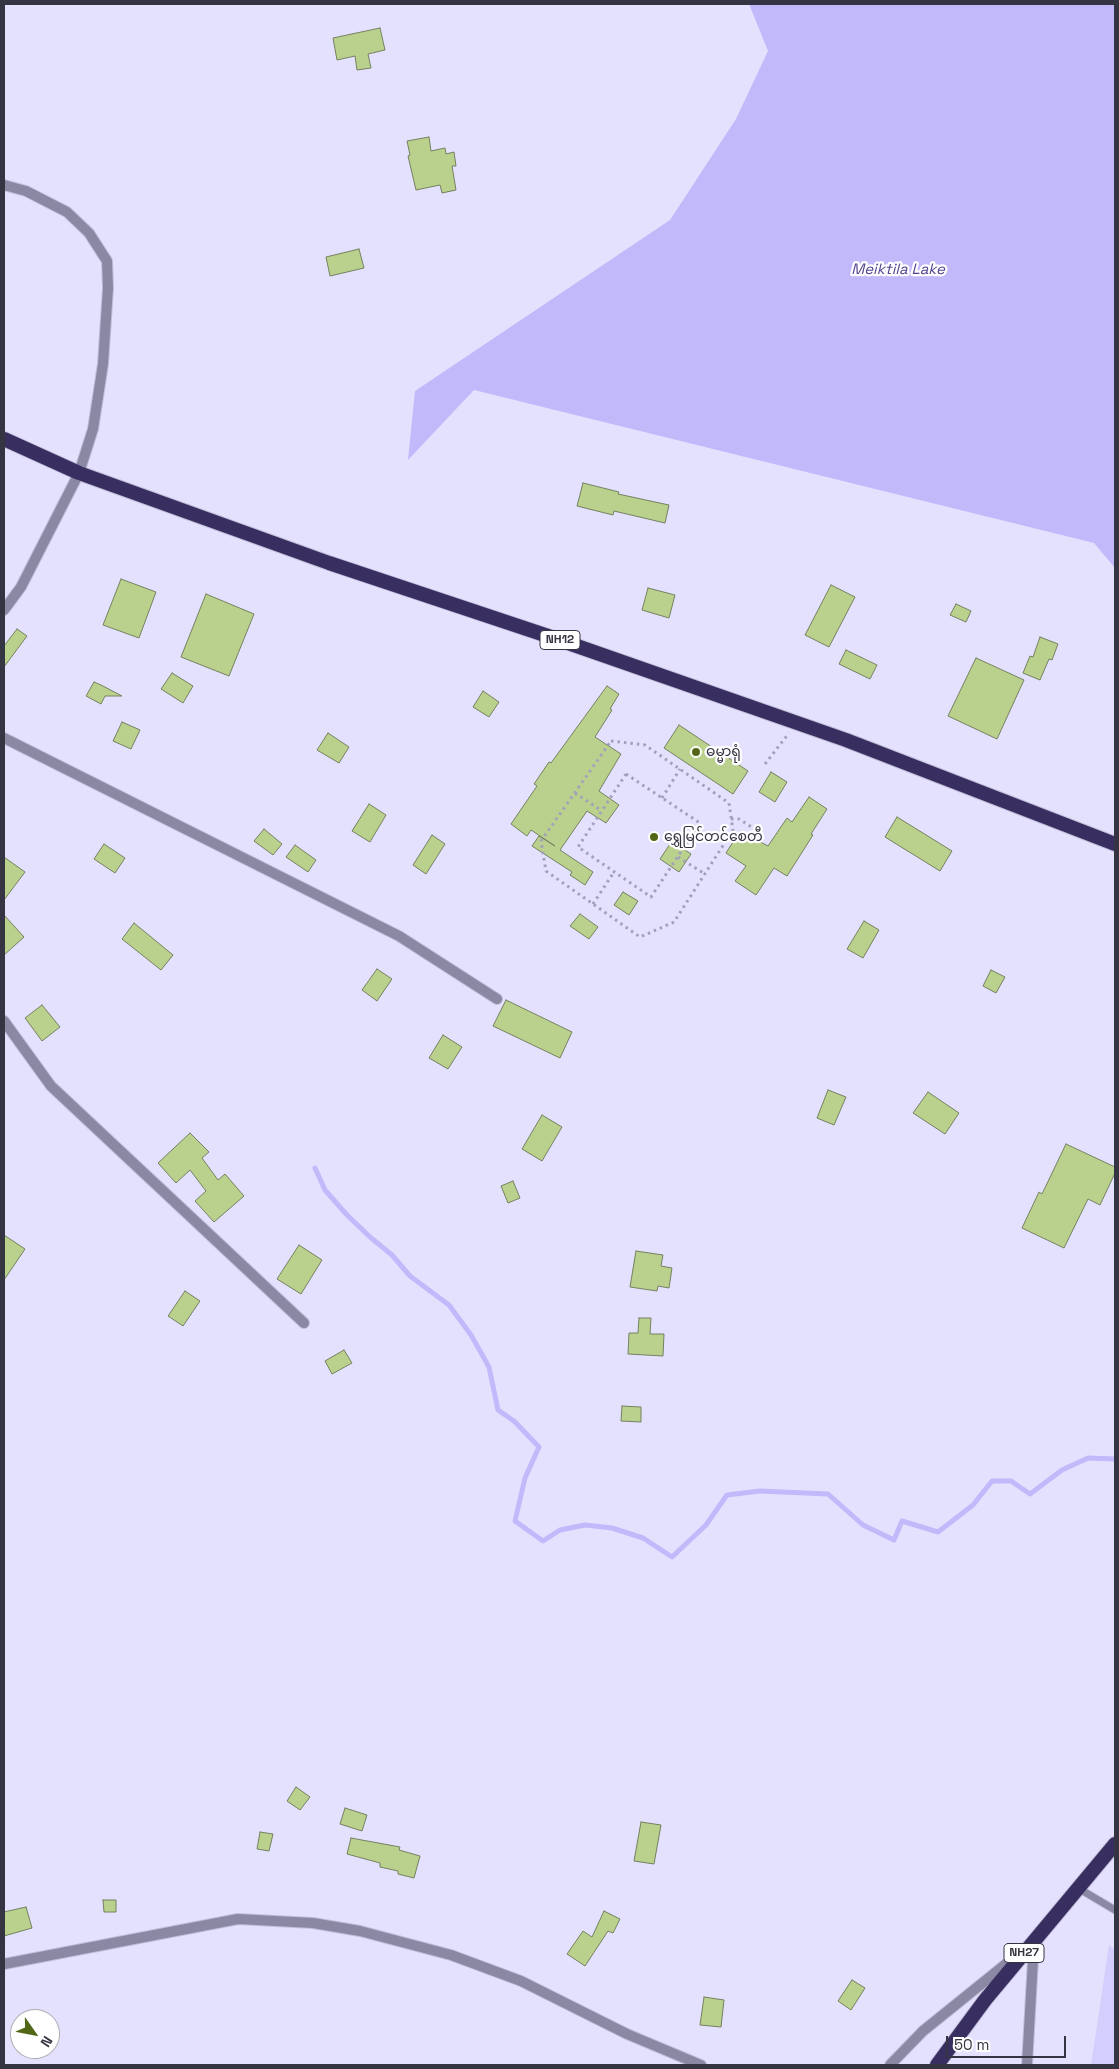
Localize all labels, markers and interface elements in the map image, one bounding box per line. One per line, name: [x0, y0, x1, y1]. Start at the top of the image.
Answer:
water label: Meiktila Lake: [851, 261, 945, 279]
road number: NH12: [540, 630, 580, 650]
place label: ဓမ္မာရုံ: [706, 744, 741, 760]
marker: ဓမ္မာရုံ: [690, 746, 702, 758]
place label: ရွှေမြင်တင်စေတီ: [664, 829, 763, 845]
marker: ရွှေမြင်တင်စေတီ: [648, 831, 660, 843]
road number: NH27: [1004, 1944, 1044, 1962]
north arrow: [10, 2009, 60, 2059]
scale bar: [949, 2026, 1069, 2058]
text: N: [37, 2033, 57, 2050]
text: 50 m: [954, 2035, 989, 2054]

